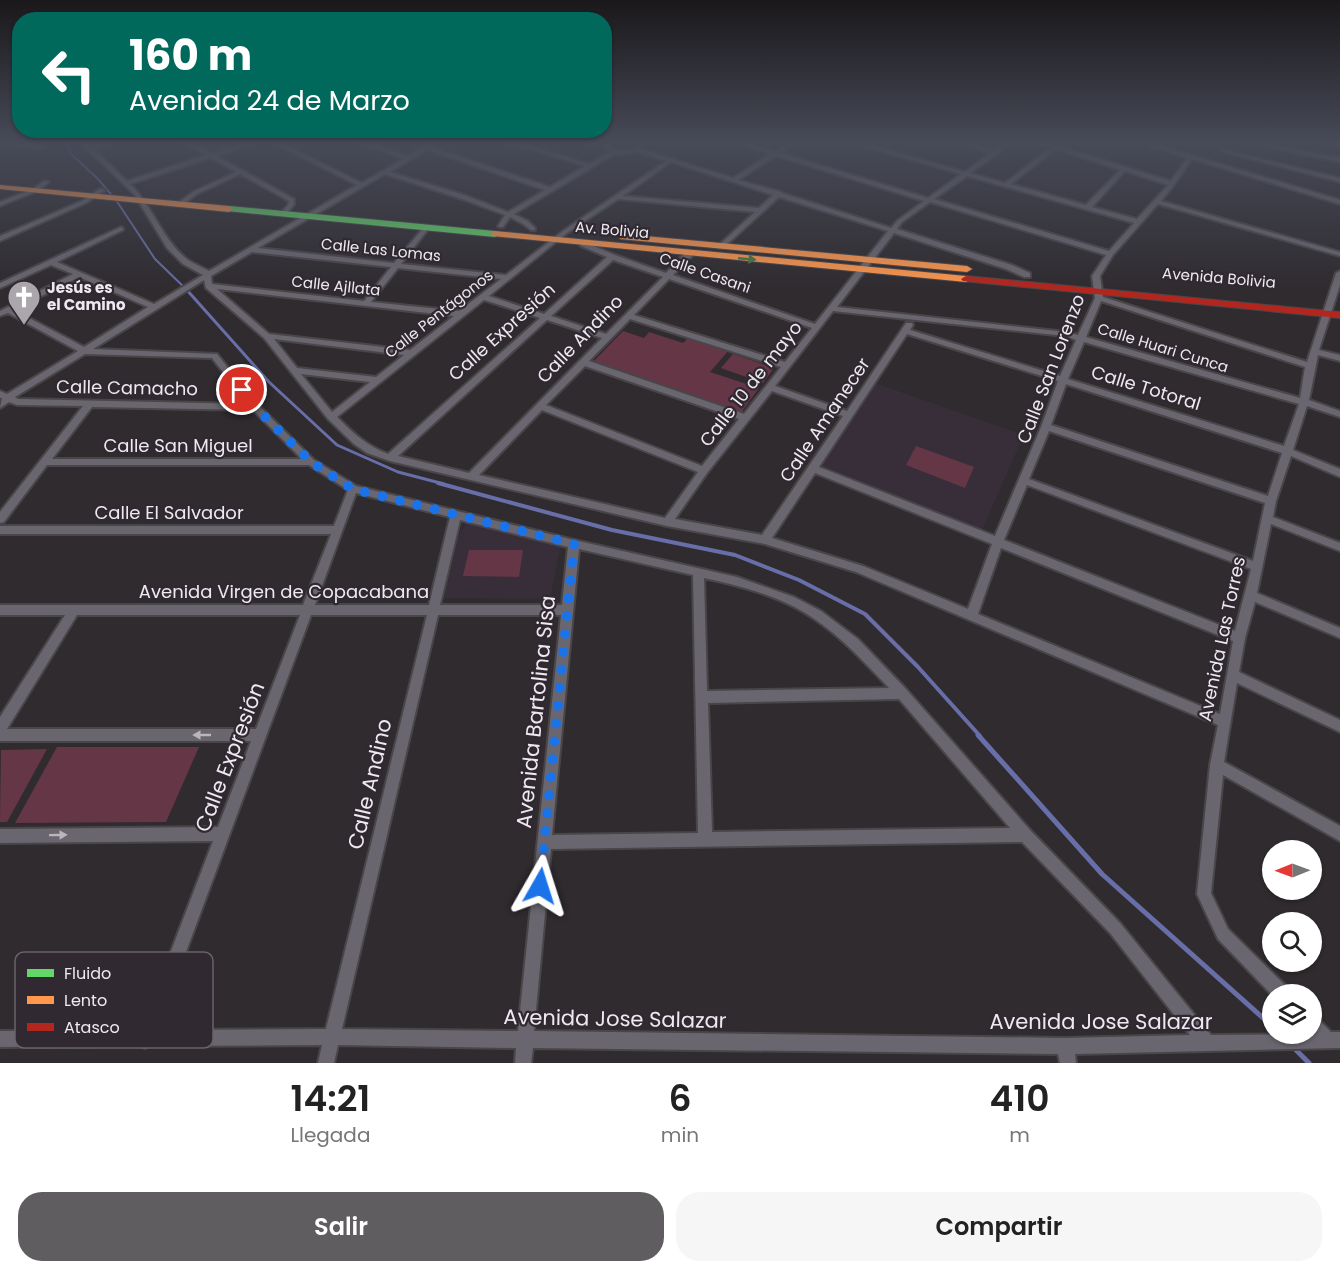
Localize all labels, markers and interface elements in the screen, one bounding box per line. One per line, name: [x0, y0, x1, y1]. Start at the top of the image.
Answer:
text: 160 m: [129, 26, 252, 85]
icon: left: [30, 36, 108, 114]
text: Avenida 24 de Marzo: [129, 82, 410, 119]
street label: Av. Bolivia: [574, 216, 650, 243]
street label: Calle Las Lomas: [320, 233, 442, 266]
street label: Calle Casani: [657, 247, 754, 298]
one-way arrow: [738, 254, 757, 264]
street label: Avenida Bolivia: [1161, 262, 1277, 293]
street label: Calle Pentágonos: [380, 264, 497, 363]
street label: Calle Ajllata: [291, 270, 382, 301]
place label: Jesús es el Camino: [47, 277, 126, 315]
street label: Calle Expresión: [443, 277, 560, 386]
church icon: Jesús es el Camino: [6, 279, 42, 326]
street label: Calle Andino: [531, 289, 628, 388]
street label: Calle San Lorenzo: [1010, 290, 1091, 447]
street label: Calle 10 de mayo: [694, 316, 808, 452]
street label: Calle Huari Cunca: [1095, 318, 1231, 377]
street label: Calle Amanecer: [774, 352, 876, 487]
street label: Calle Totoral: [1088, 359, 1204, 416]
pin: [216, 364, 267, 415]
icon: arrive: [225, 373, 258, 406]
street label: Calle Camacho: [56, 374, 198, 401]
street label: Calle San Miguel: [103, 433, 253, 458]
street label: Calle El Salvador: [94, 500, 244, 525]
street label: Avenida Las Torres: [1192, 554, 1251, 724]
street label: Avenida Virgen de Copacabana: [139, 579, 429, 604]
street label: Avenida Bartolina Sisa: [509, 594, 562, 830]
street label: Calle Expresión: [188, 678, 271, 836]
street label: Calle Andino: [340, 716, 399, 852]
one-way arrow: [192, 730, 211, 740]
one-way arrow: [49, 830, 68, 840]
north arrow: [1262, 840, 1322, 900]
map controls: [1262, 840, 1322, 1044]
position arrow: [508, 854, 572, 918]
button: search: [1262, 912, 1322, 972]
legend: [15, 952, 213, 1048]
text: Fluido: [64, 962, 111, 985]
button: layers: [1262, 984, 1322, 1044]
text: Lento: [64, 989, 107, 1012]
street label: Avenida Jose Salazar: [503, 1002, 727, 1035]
street label: Avenida Jose Salazar: [989, 1007, 1213, 1036]
text: Atasco: [64, 1016, 120, 1039]
text: 14:21: [290, 1073, 370, 1124]
text: 6: [668, 1073, 691, 1124]
text: 410: [990, 1073, 1050, 1124]
text: Llegada: [290, 1121, 370, 1149]
text: min: [661, 1121, 699, 1149]
text: m: [1009, 1121, 1030, 1149]
button: Salir: [18, 1192, 664, 1261]
button: Compartir: [676, 1192, 1322, 1261]

